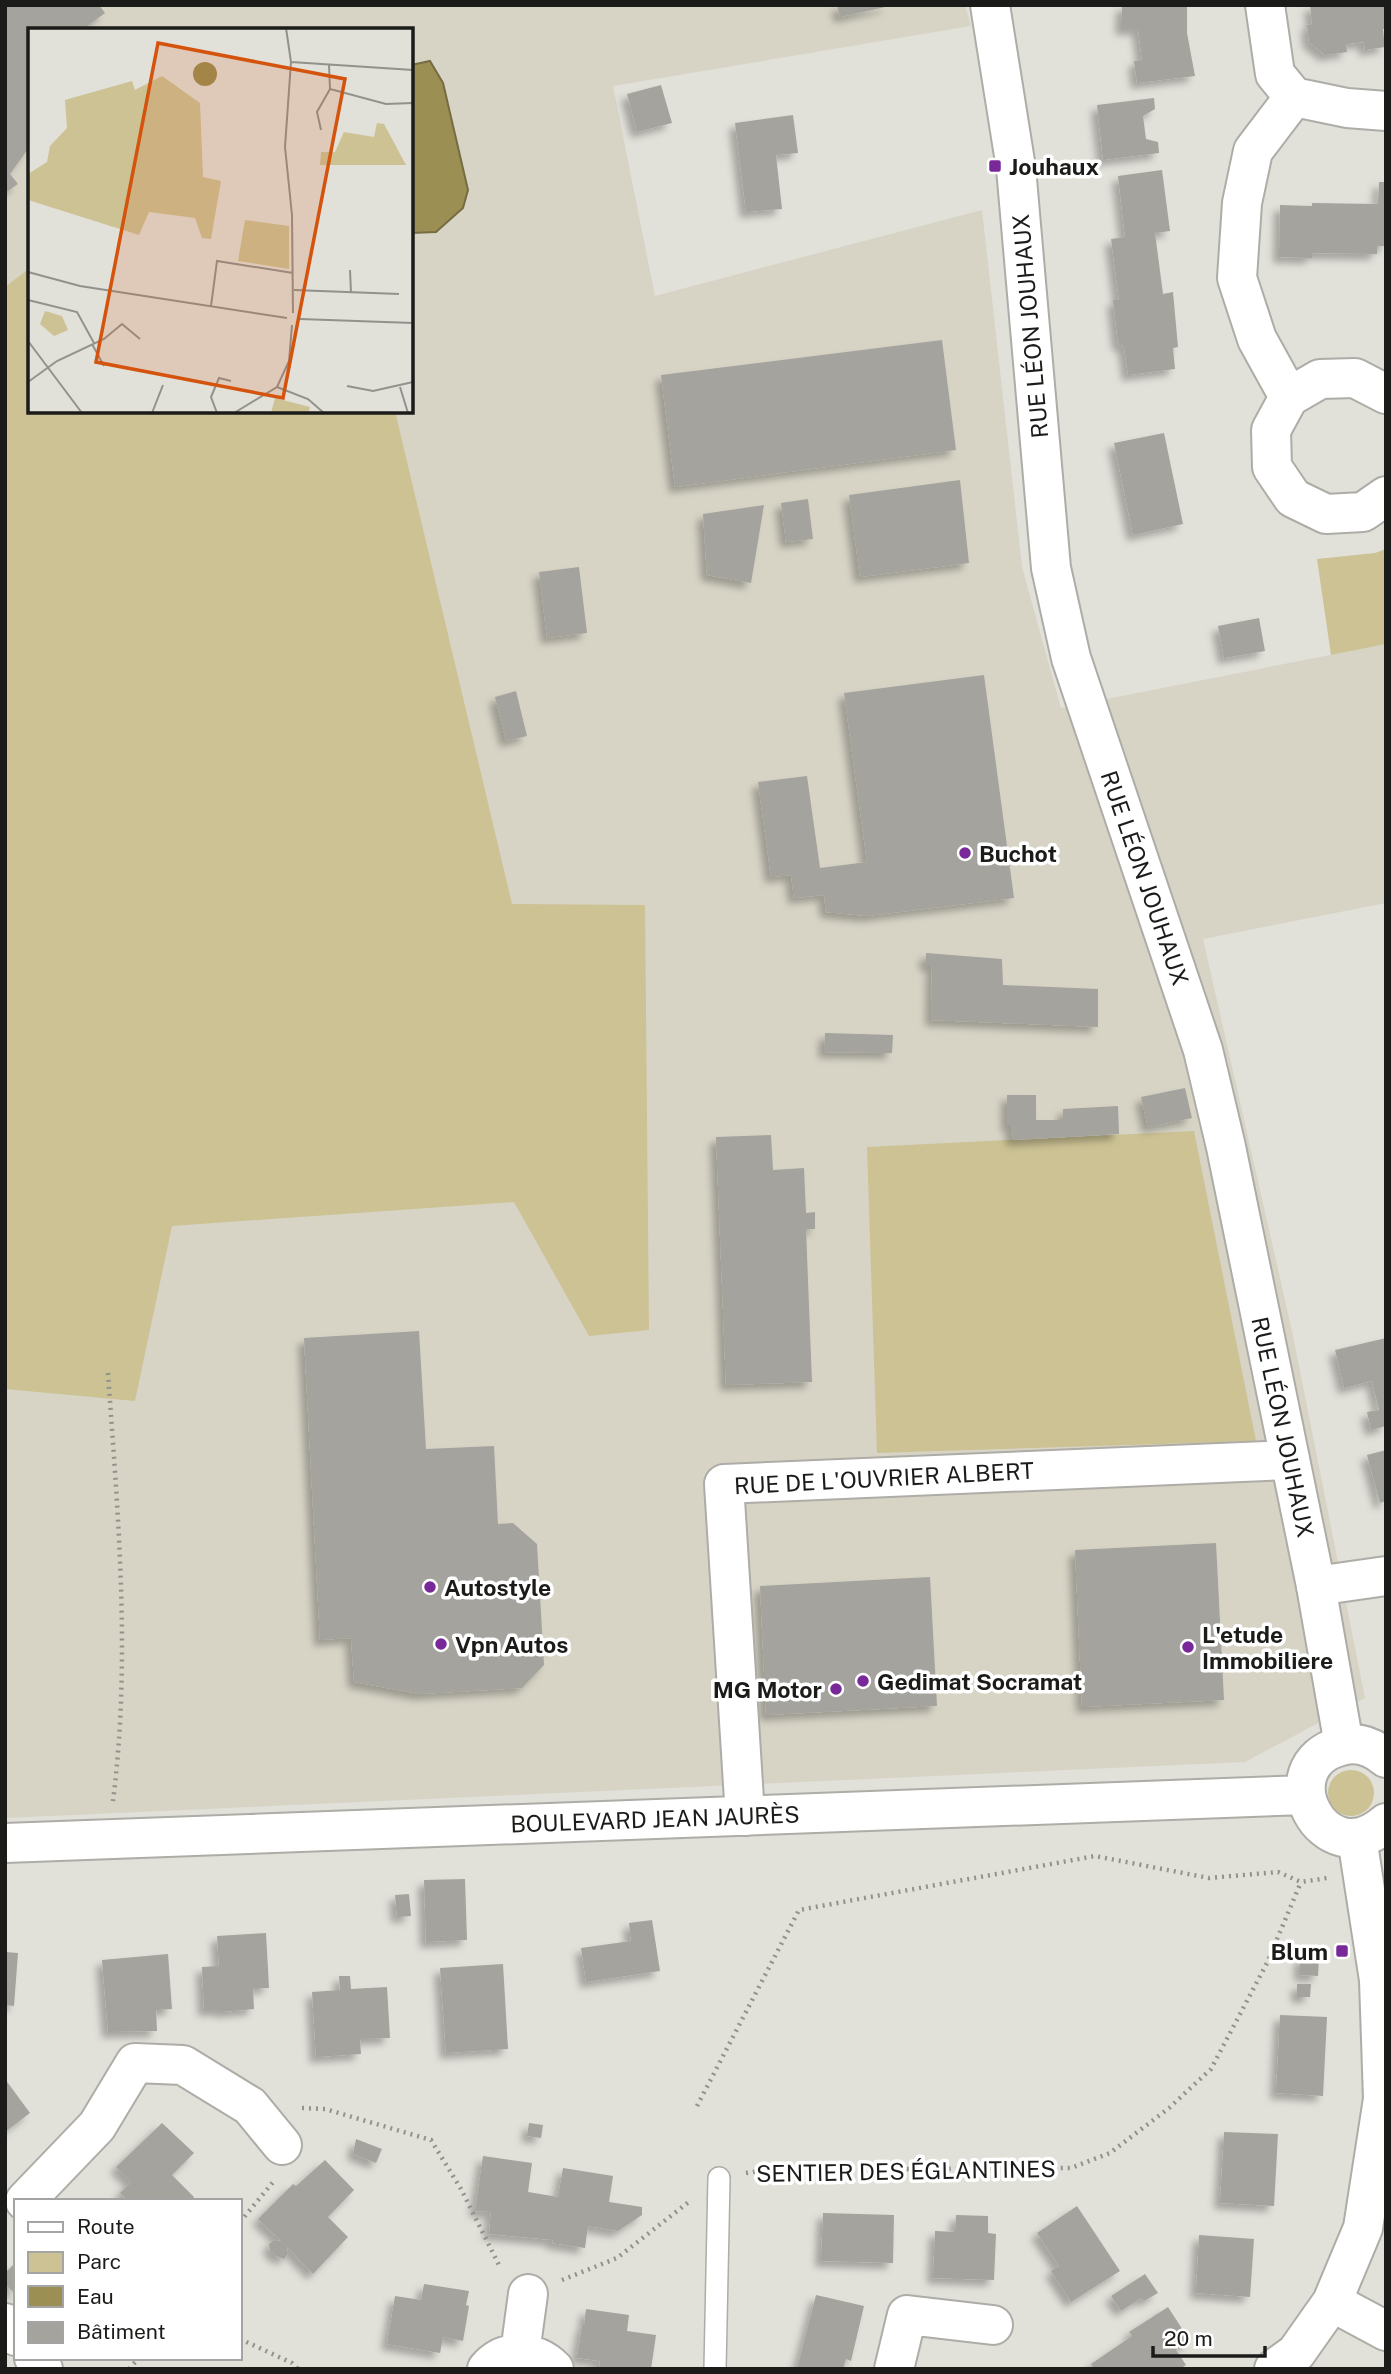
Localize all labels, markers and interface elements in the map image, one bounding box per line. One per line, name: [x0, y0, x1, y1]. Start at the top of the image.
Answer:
inset map: [28, 28, 413, 413]
place label: Jouhaux: [1009, 153, 1099, 180]
marker: Jouhaux: [987, 158, 1003, 174]
street label: RUE LÉON JOUHAUX: [1007, 213, 1053, 439]
street label: RUE LÉON JOUHAUX: [1096, 767, 1194, 989]
place label: Buchot: [979, 840, 1057, 867]
marker: Buchot: [957, 845, 973, 861]
street label: RUE LÉON JOUHAUX: [1246, 1314, 1320, 1540]
street label: RUE DE L'OUVRIER ALBERT: [733, 1457, 1035, 1499]
place label: Autostyle: [444, 1574, 551, 1601]
marker: Autostyle: [422, 1579, 438, 1595]
place label: L'etude Immobiliere: [1202, 1621, 1333, 1674]
place label: Vpn Autos: [455, 1631, 568, 1658]
marker: Vpn Autos: [433, 1636, 449, 1652]
marker: L'etude Immobiliere: [1180, 1639, 1196, 1655]
place label: Gedimat Socramat: [877, 1668, 1082, 1695]
marker: Gedimat Socramat: [855, 1673, 871, 1689]
place label: MG Motor: [713, 1676, 822, 1703]
marker: MG Motor: [828, 1681, 844, 1697]
street label: BOULEVARD JEAN JAURÈS: [510, 1800, 800, 1838]
place label: Blum: [1271, 1938, 1328, 1965]
marker: Blum: [1334, 1943, 1350, 1959]
street label: SENTIER DES ÉGLANTINES: [756, 2155, 1056, 2187]
legend: [14, 2199, 242, 2360]
text: Route: [77, 2214, 135, 2239]
text: Parc: [77, 2249, 121, 2274]
text: Eau: [77, 2284, 114, 2309]
scale bar: [1153, 2314, 1265, 2358]
text: Bâtiment: [77, 2319, 166, 2344]
text: 20 m: [1164, 2326, 1213, 2351]

